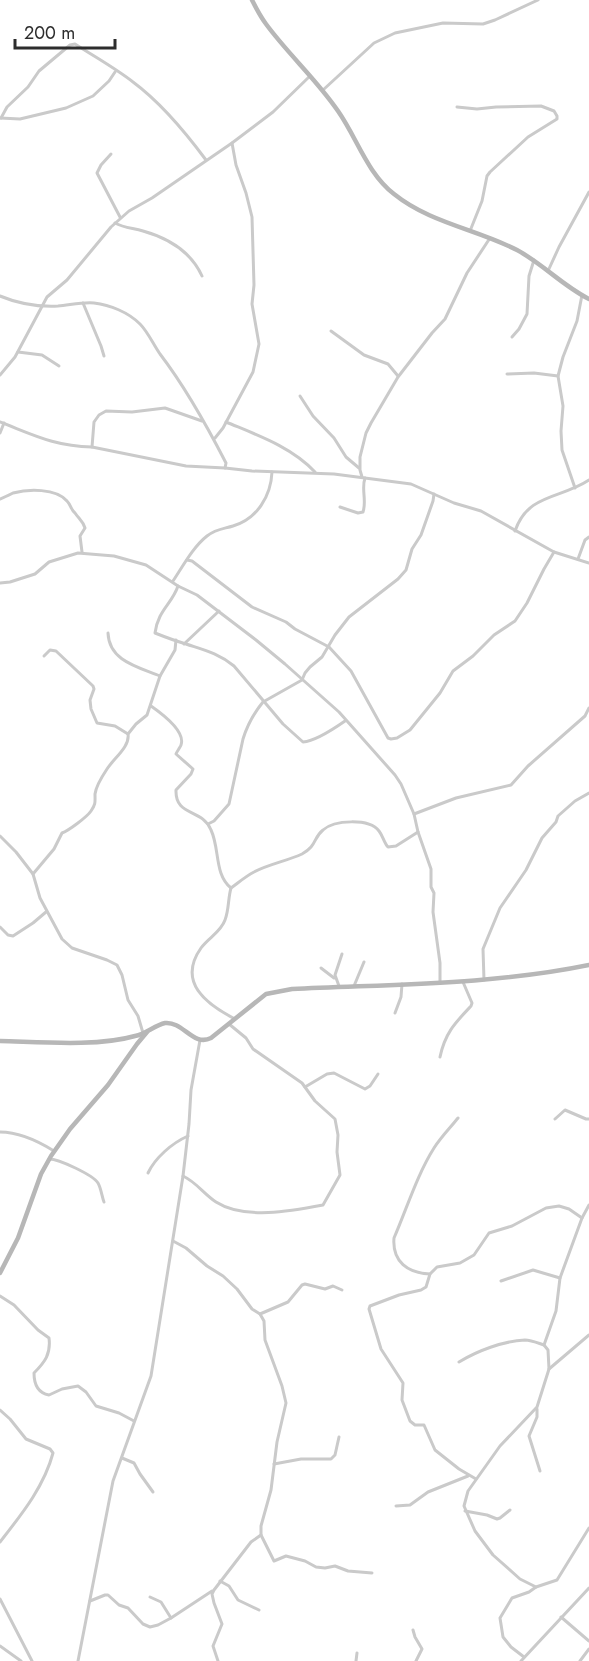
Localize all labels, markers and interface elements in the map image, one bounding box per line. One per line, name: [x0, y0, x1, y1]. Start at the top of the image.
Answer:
scale bar: [15, 12, 116, 50]
text: 200 m: [24, 20, 75, 46]

